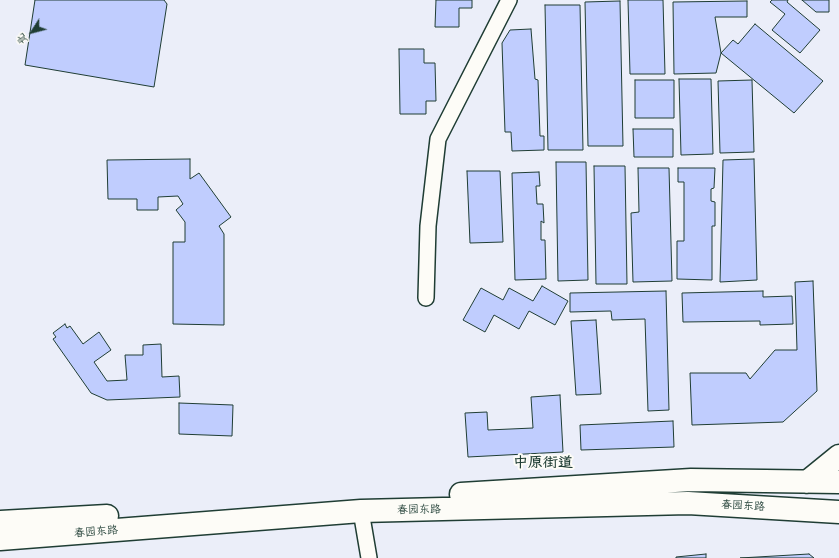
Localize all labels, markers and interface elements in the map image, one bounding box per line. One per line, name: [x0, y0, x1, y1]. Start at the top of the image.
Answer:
north arrow: [12, 12, 52, 52]
text: 北: [13, 30, 31, 48]
district label: 中原街道: [513, 454, 573, 472]
street label: 春园东路: [721, 498, 765, 514]
street label: 春园东路: [397, 503, 441, 517]
street label: 春园东路: [74, 524, 118, 540]

